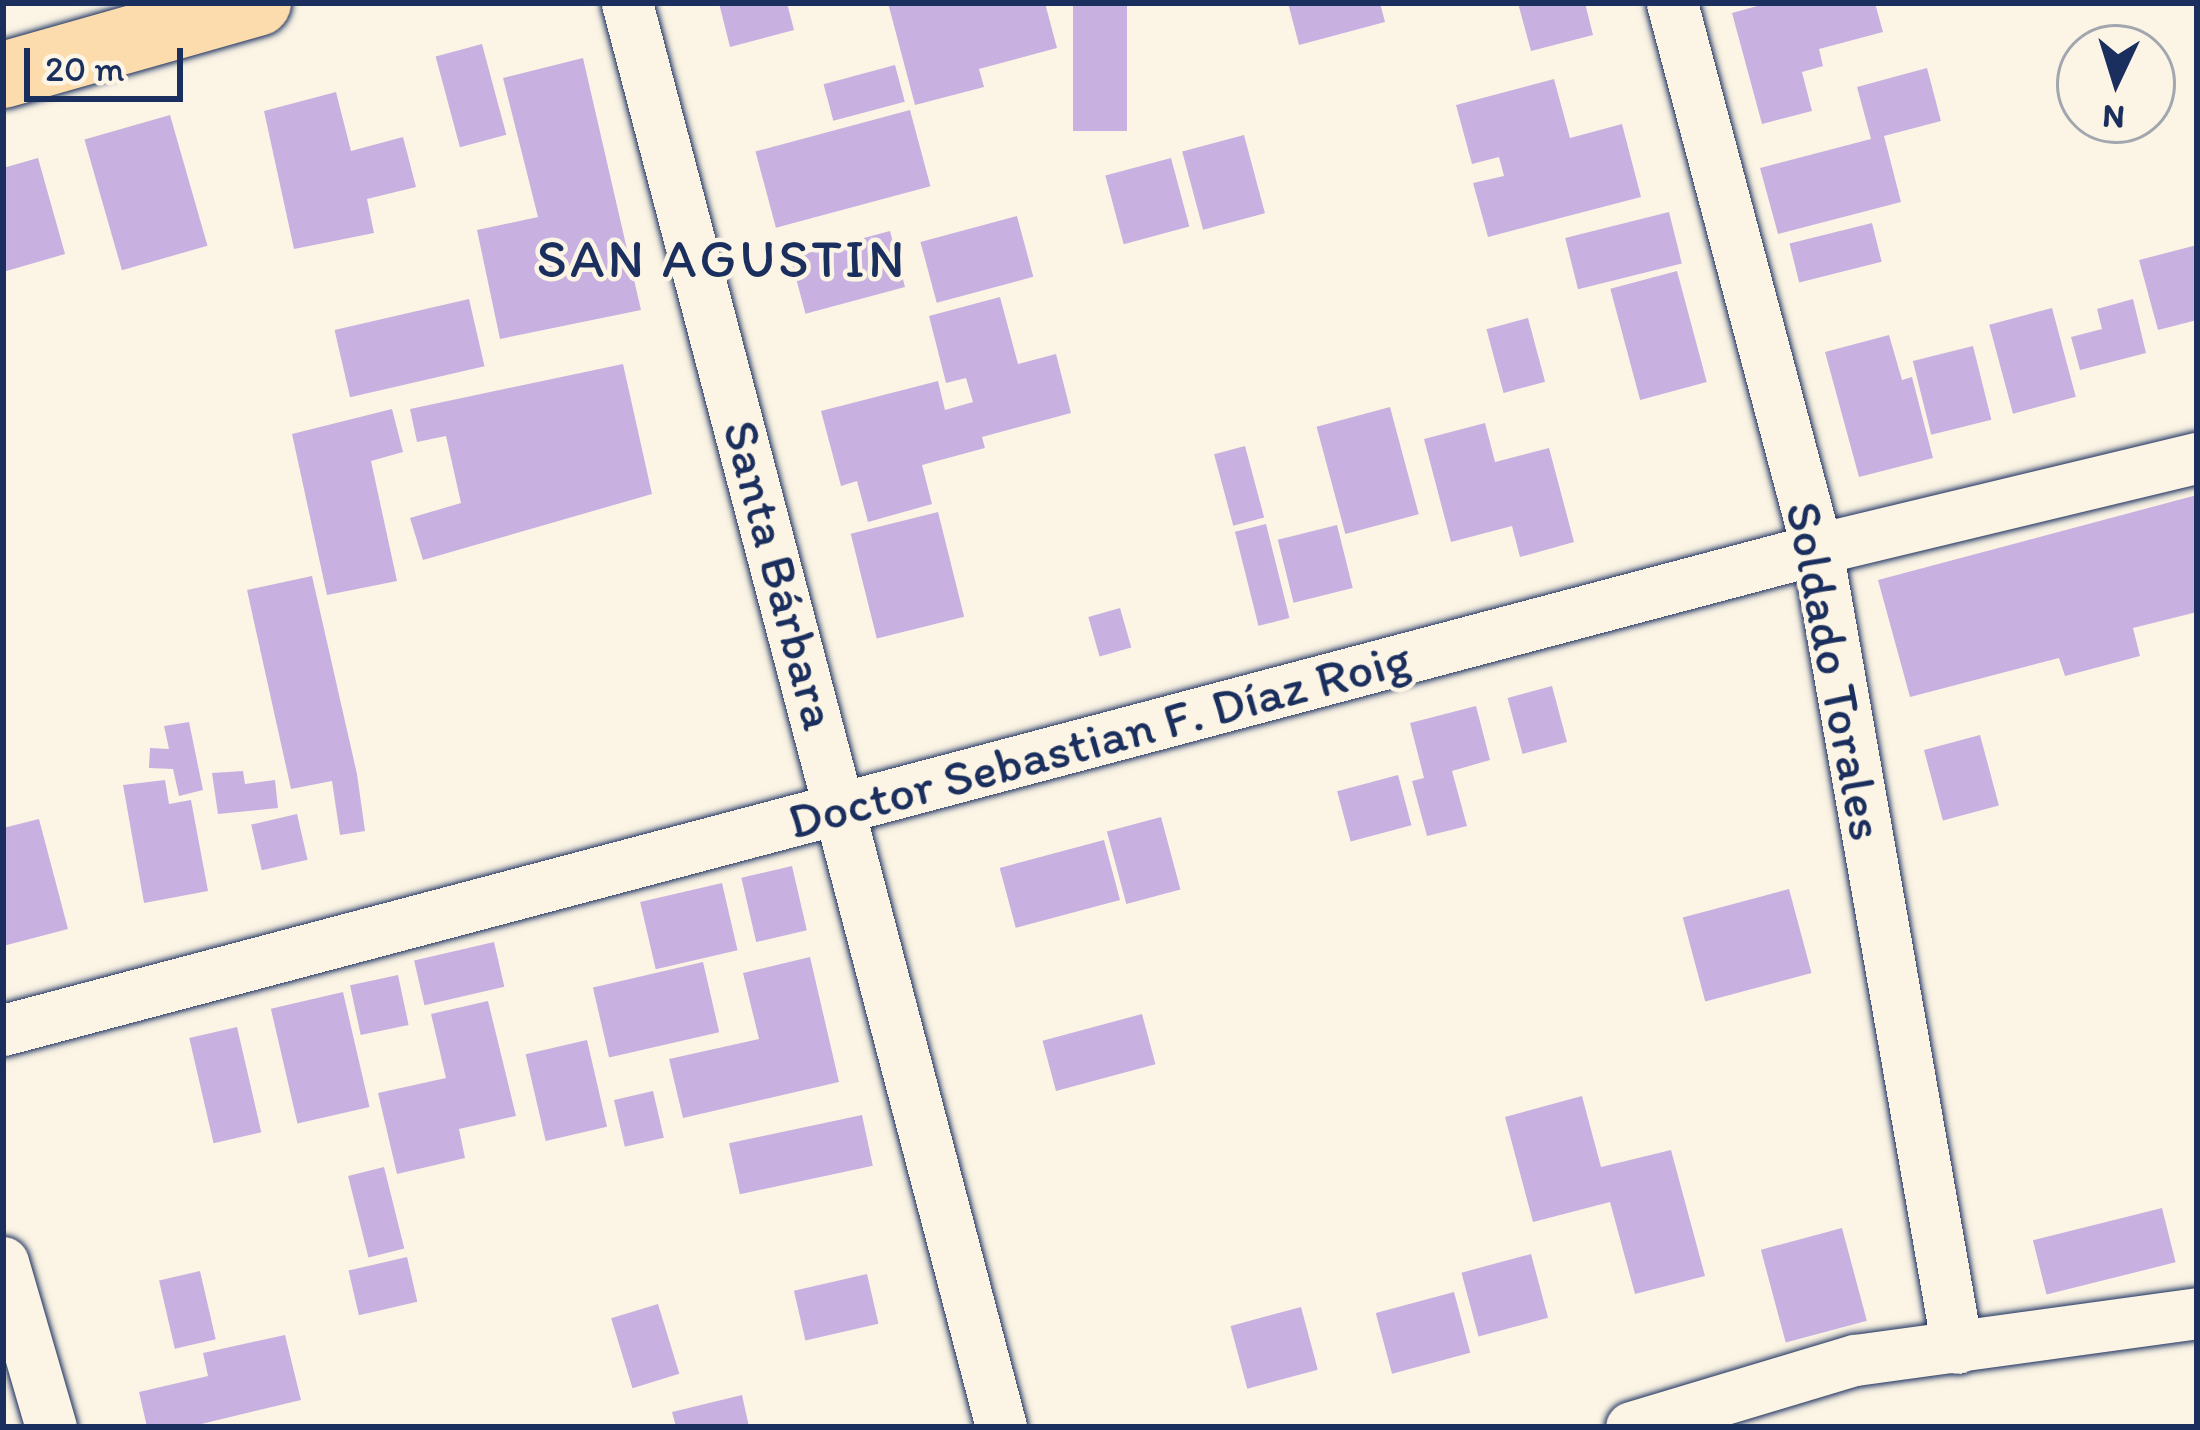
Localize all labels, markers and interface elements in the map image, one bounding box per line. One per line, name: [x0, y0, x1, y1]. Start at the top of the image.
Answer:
scale bar: [30, 24, 189, 98]
north arrow: [2056, 24, 2176, 144]
text: 20 m: [45, 47, 125, 90]
text: N: [2101, 97, 2126, 138]
district label: SAN AGUSTIN: [537, 227, 907, 291]
street label: Santa Bárbara: [709, 414, 851, 736]
street label: Soldado Torales: [1772, 496, 1898, 846]
street label: Doctor Sebastian F. Díaz Roig: [781, 627, 1417, 853]

